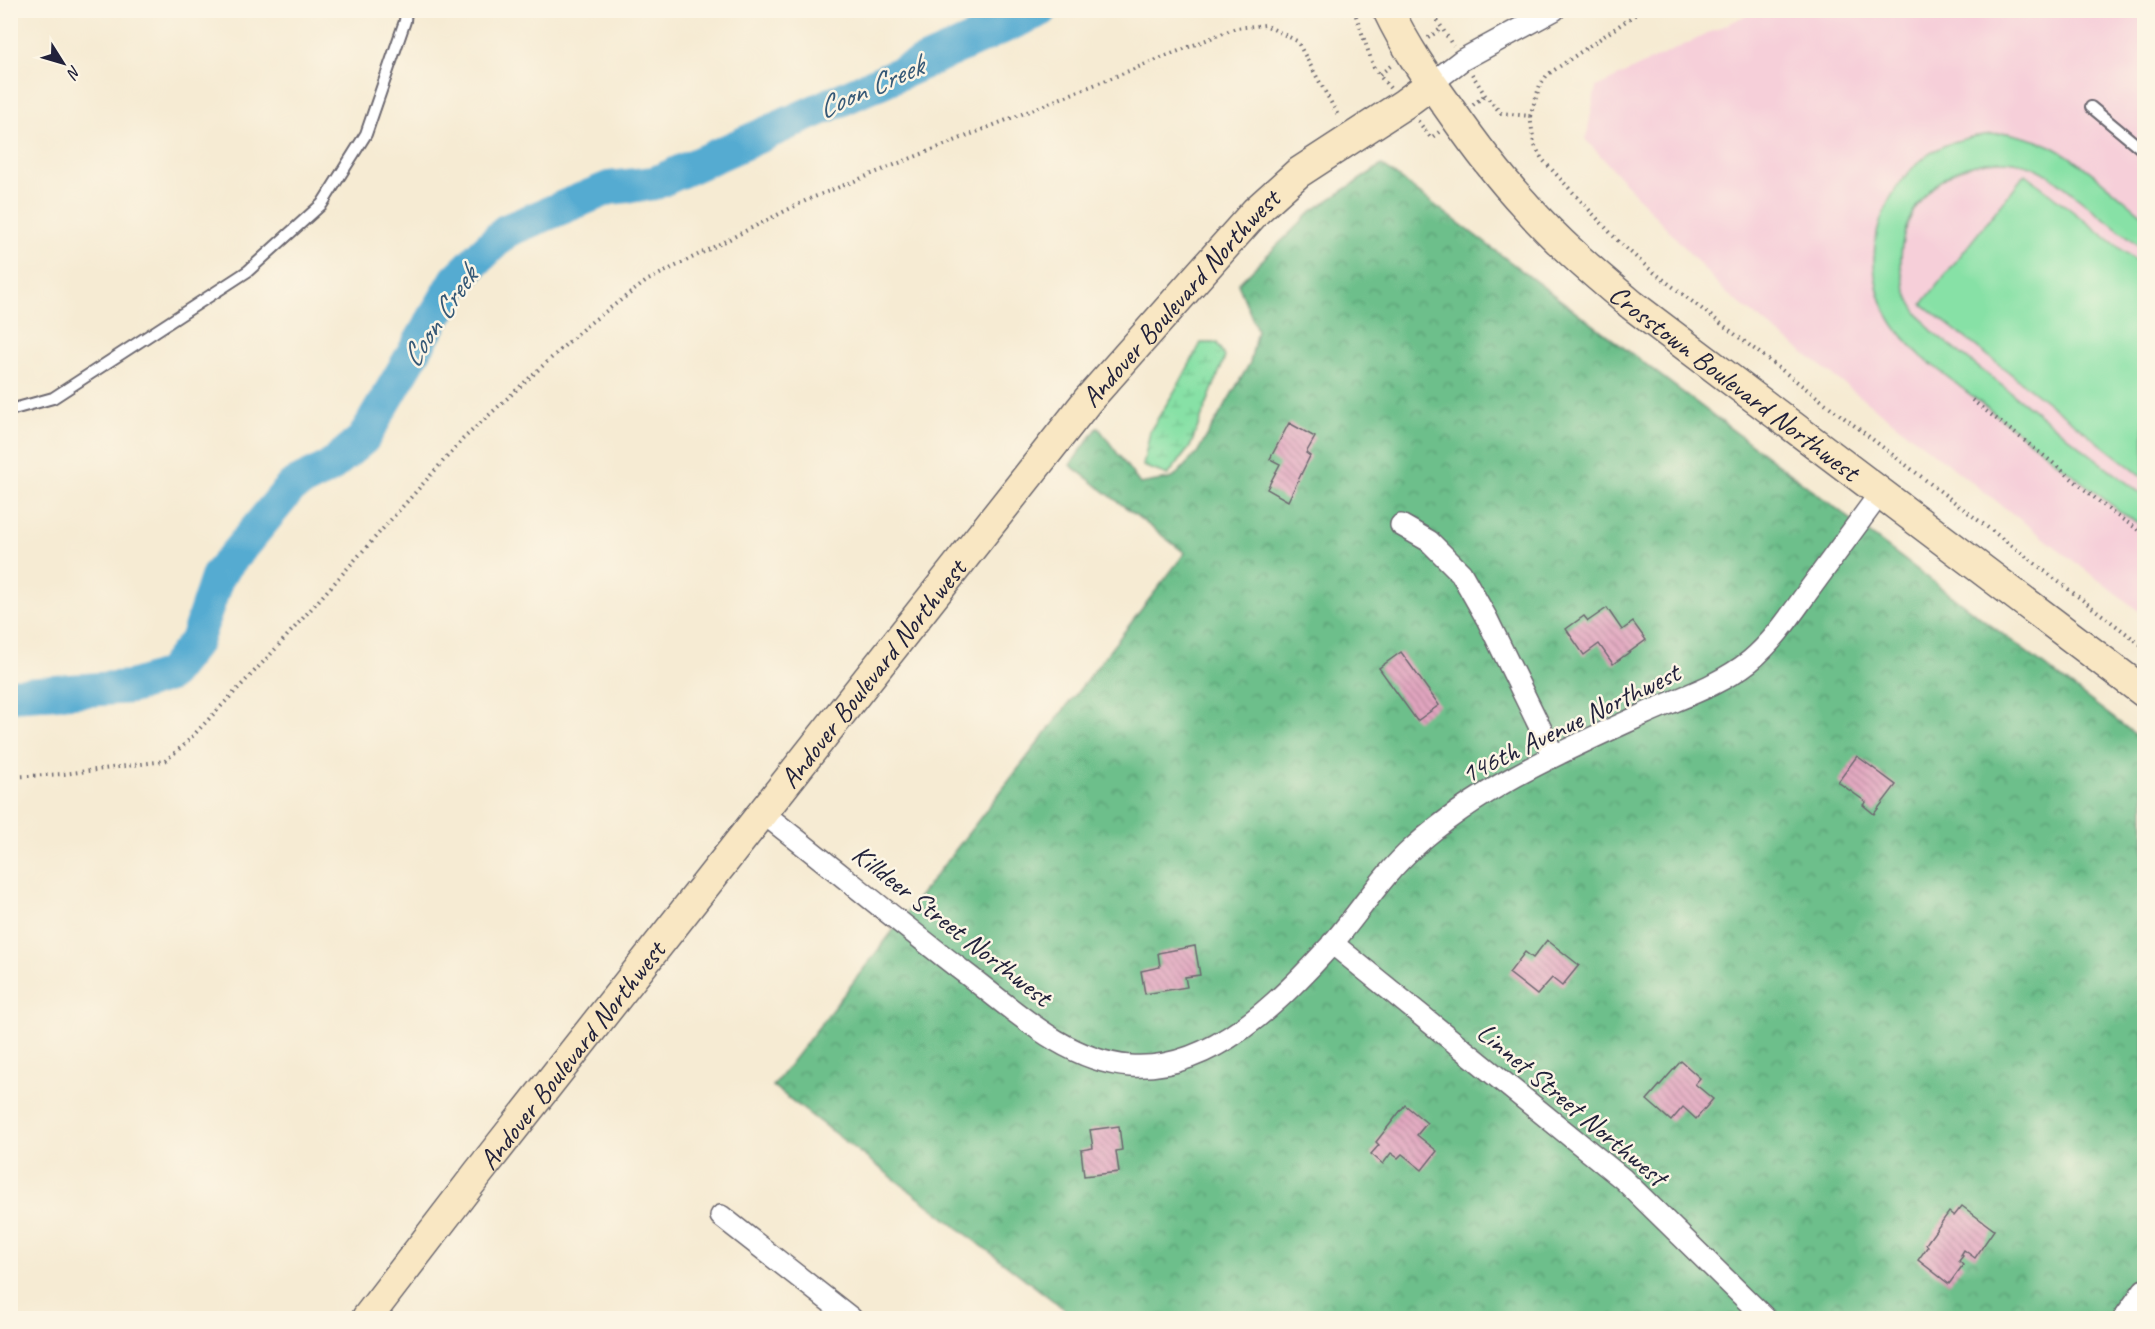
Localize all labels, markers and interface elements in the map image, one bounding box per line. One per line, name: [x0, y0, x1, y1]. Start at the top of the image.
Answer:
north arrow: [33, 33, 93, 93]
water label: Coon Creek: [811, 44, 934, 127]
text: N: [61, 61, 85, 84]
street label: Andover Boulevard Northwest: [1073, 179, 1289, 414]
water label: Coon Creek: [392, 255, 489, 374]
street label: Crosstown Boulevard Northwest: [1603, 276, 1869, 490]
street label: Andover Boulevard Northwest: [771, 550, 975, 795]
street label: 146th Avenue Northwest: [1455, 654, 1688, 791]
street label: Killdeer Street Northwest: [845, 836, 1061, 1015]
street label: Andover Boulevard Northwest: [470, 932, 674, 1176]
street label: Linnet Street Northwest: [1470, 1015, 1677, 1196]

